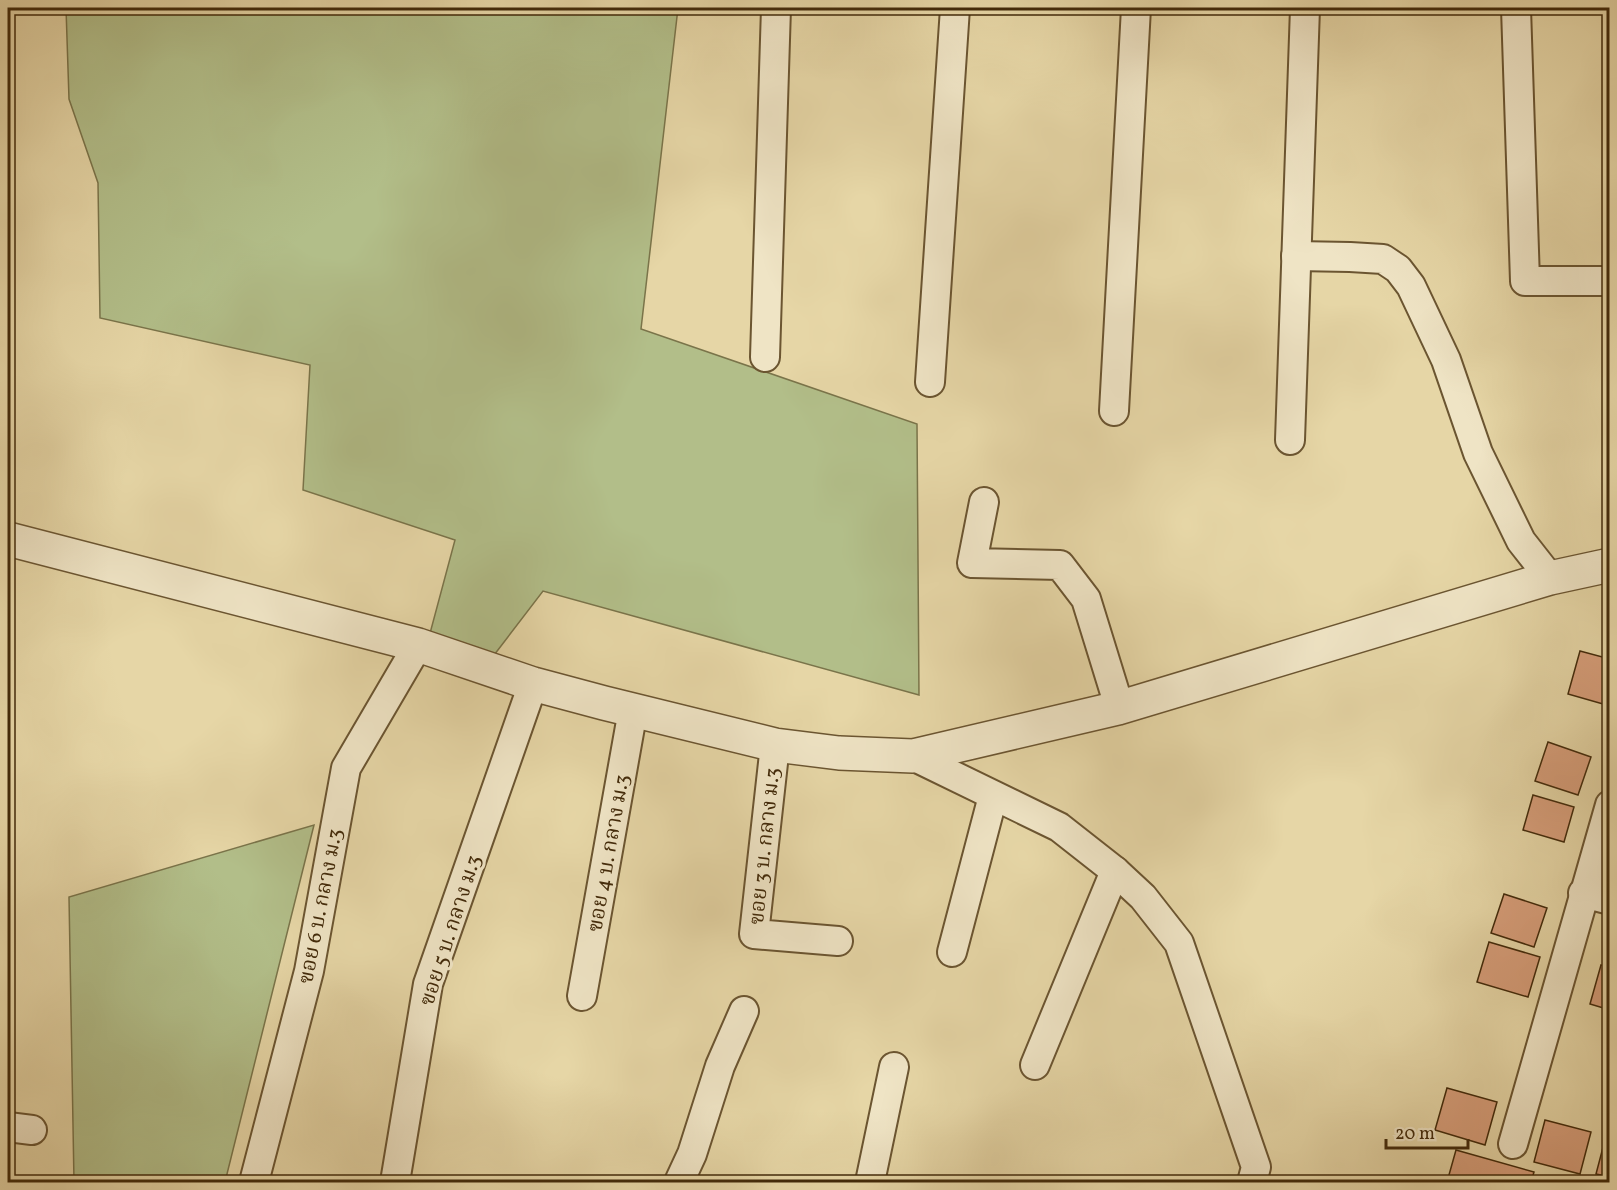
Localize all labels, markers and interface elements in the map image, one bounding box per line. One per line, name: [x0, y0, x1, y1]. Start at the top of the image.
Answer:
street label: ฃอย 3 บ. กลาง ม.3: [743, 766, 788, 926]
street label: ฃอย 4 บ. กลาง ม.3: [581, 772, 638, 934]
street label: ฃอย 6 บ. กลาง ม.3: [292, 826, 351, 986]
street label: ฃอย 5 บ. กลาง ม.3: [413, 851, 490, 1010]
scale bar: [1386, 1112, 1468, 1150]
text: 20 m: [1395, 1122, 1435, 1147]

